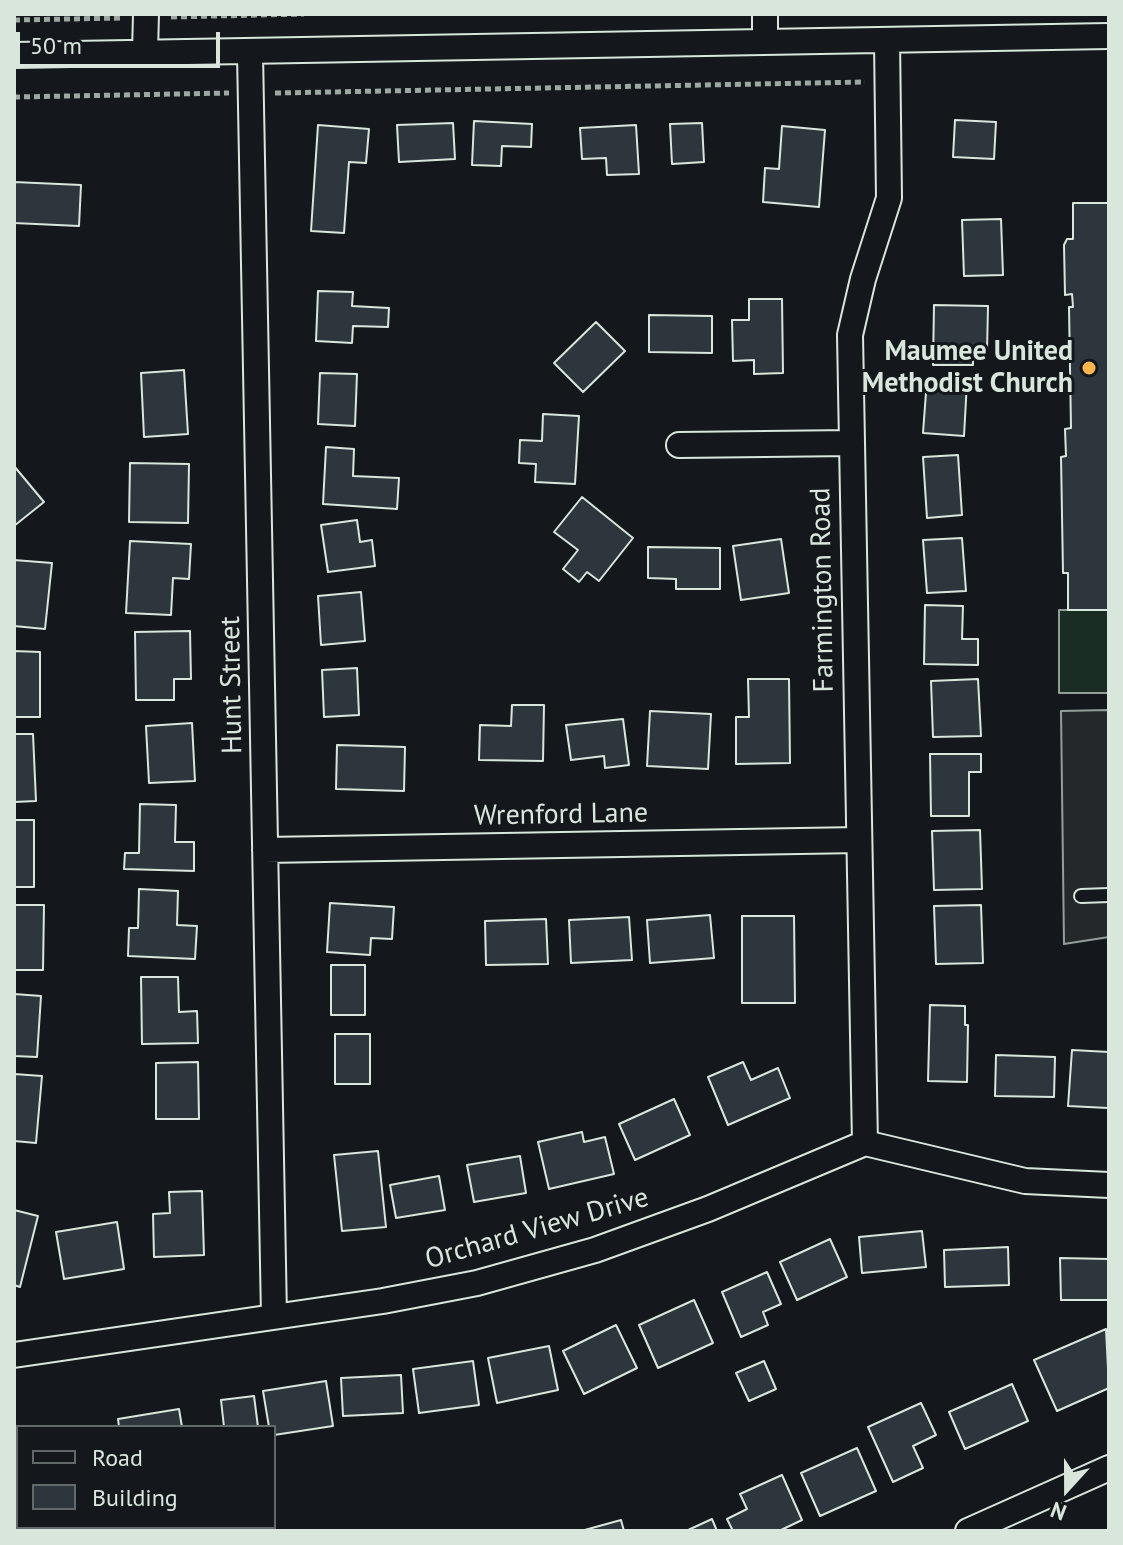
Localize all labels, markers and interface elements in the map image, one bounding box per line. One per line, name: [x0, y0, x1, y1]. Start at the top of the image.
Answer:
scale bar: [20, 16, 224, 66]
text: 50 m: [30, 30, 82, 61]
place label: Maumee United Methodist Church: [862, 335, 1073, 401]
marker: Maumee United Methodist Church: [1080, 359, 1098, 377]
street label: Farmington Road: [804, 487, 842, 693]
street label: Hunt Street: [214, 616, 250, 754]
street label: Wrenford Lane: [474, 797, 648, 833]
street label: Orchard View Drive: [421, 1181, 653, 1277]
legend: [16, 1425, 276, 1529]
text: Road: [92, 1442, 143, 1473]
north arrow: [1027, 1449, 1107, 1529]
text: Building: [92, 1482, 178, 1513]
text: N: [1047, 1496, 1070, 1527]

